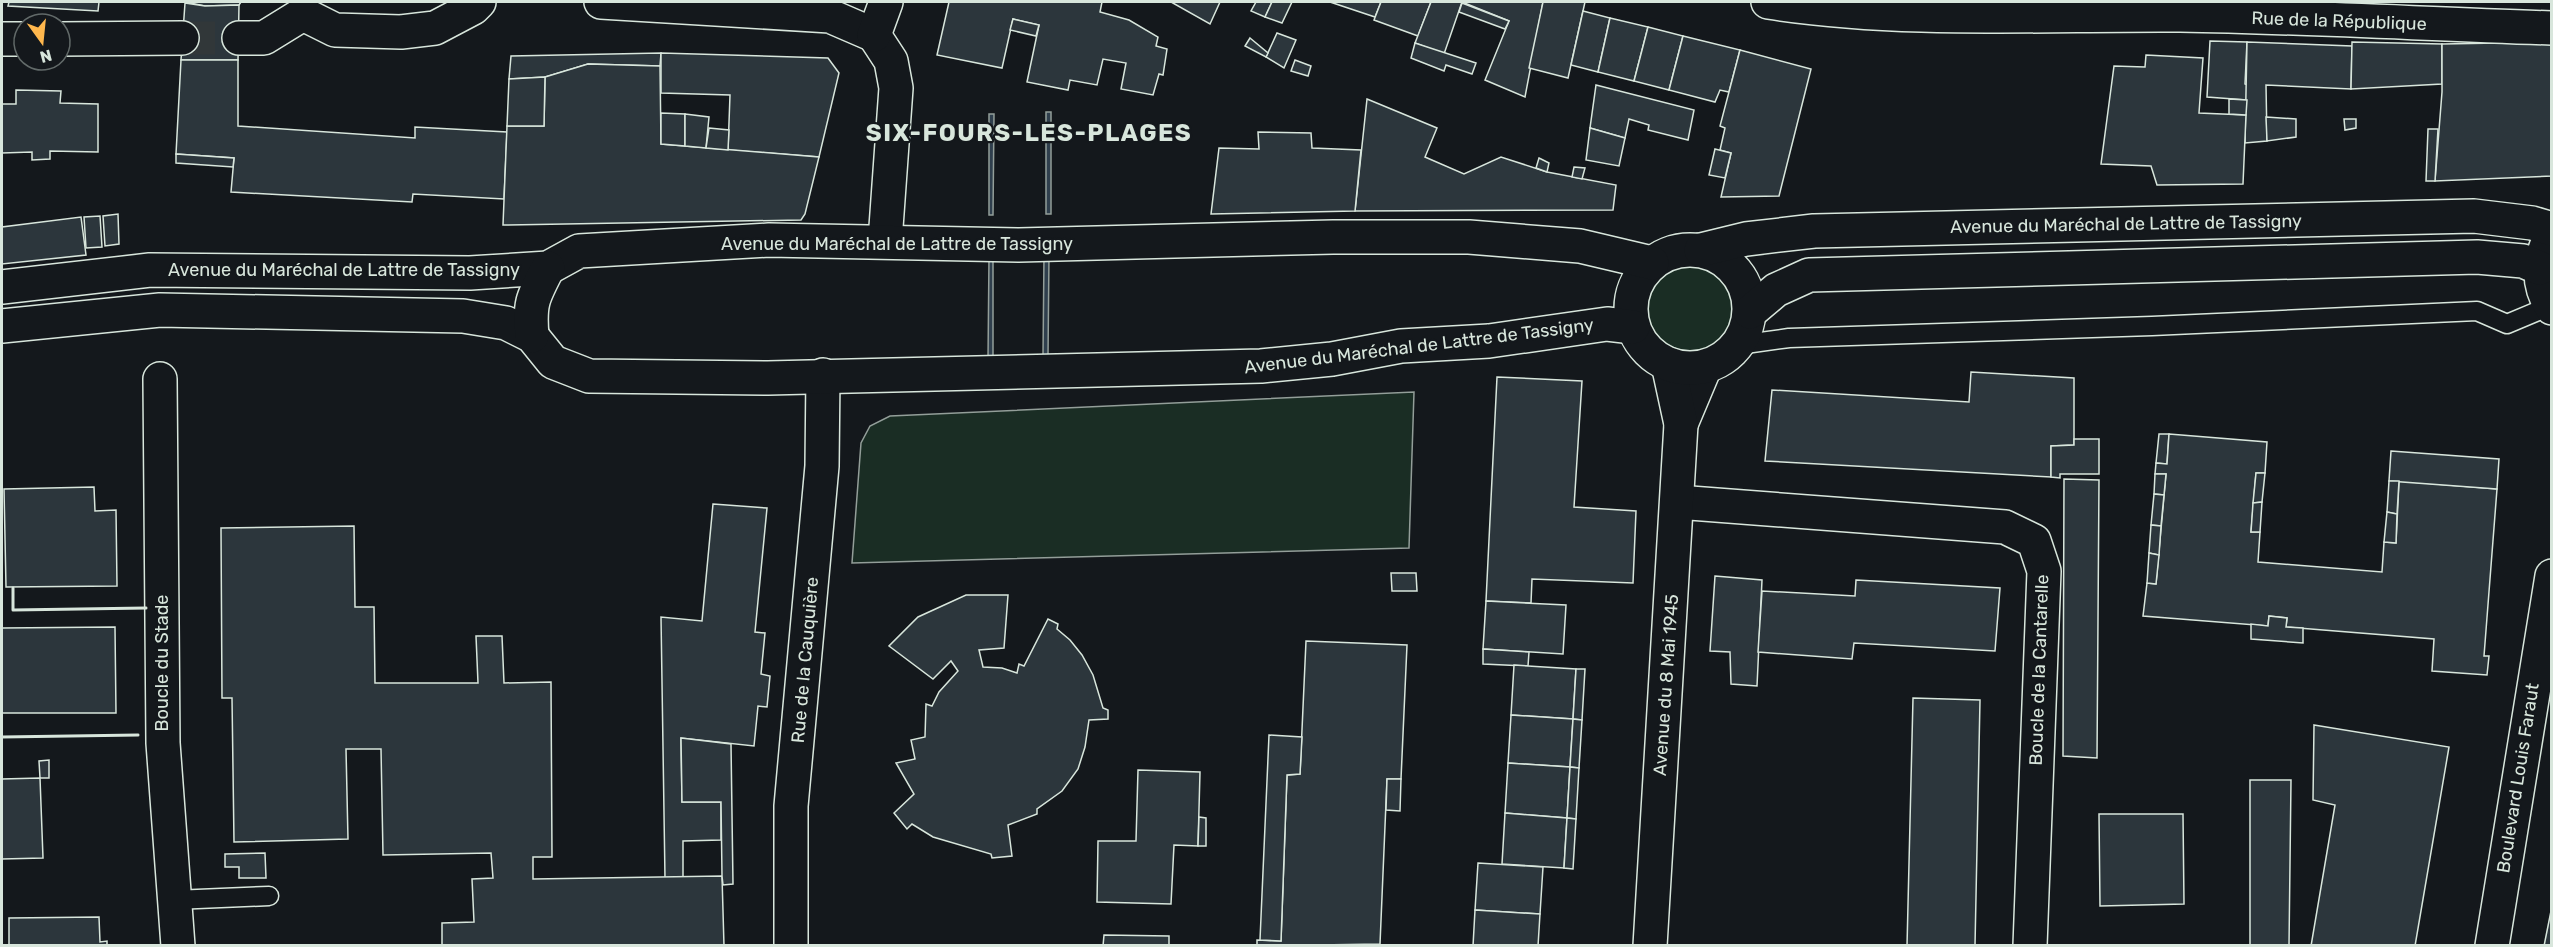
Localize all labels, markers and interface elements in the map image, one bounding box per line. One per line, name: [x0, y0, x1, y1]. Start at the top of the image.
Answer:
street label: Rue de la République: [2251, 7, 2427, 35]
north arrow: [12, 12, 72, 72]
text: N: [38, 45, 54, 67]
district label: SIX-FOURS-LES-PLAGES: [866, 119, 1192, 147]
street label: Avenue du Maréchal de Lattre de Tassigny: [1950, 210, 2302, 238]
street label: Avenue du Maréchal de Lattre de Tassigny: [721, 233, 1073, 255]
street label: Avenue du Maréchal de Lattre de Tassigny: [168, 259, 520, 281]
street label: Avenue du Maréchal de Lattre de Tassigny: [1243, 314, 1595, 378]
street label: Boucle de la Cantarelle: [2025, 574, 2053, 766]
street label: Rue de la Cauquière: [787, 576, 823, 744]
street label: Avenue du 8 Mai 1945: [1649, 593, 1683, 777]
street label: Boucle du Stade: [151, 595, 173, 731]
street label: Boulevard Louis Faraut: [2492, 681, 2544, 875]

